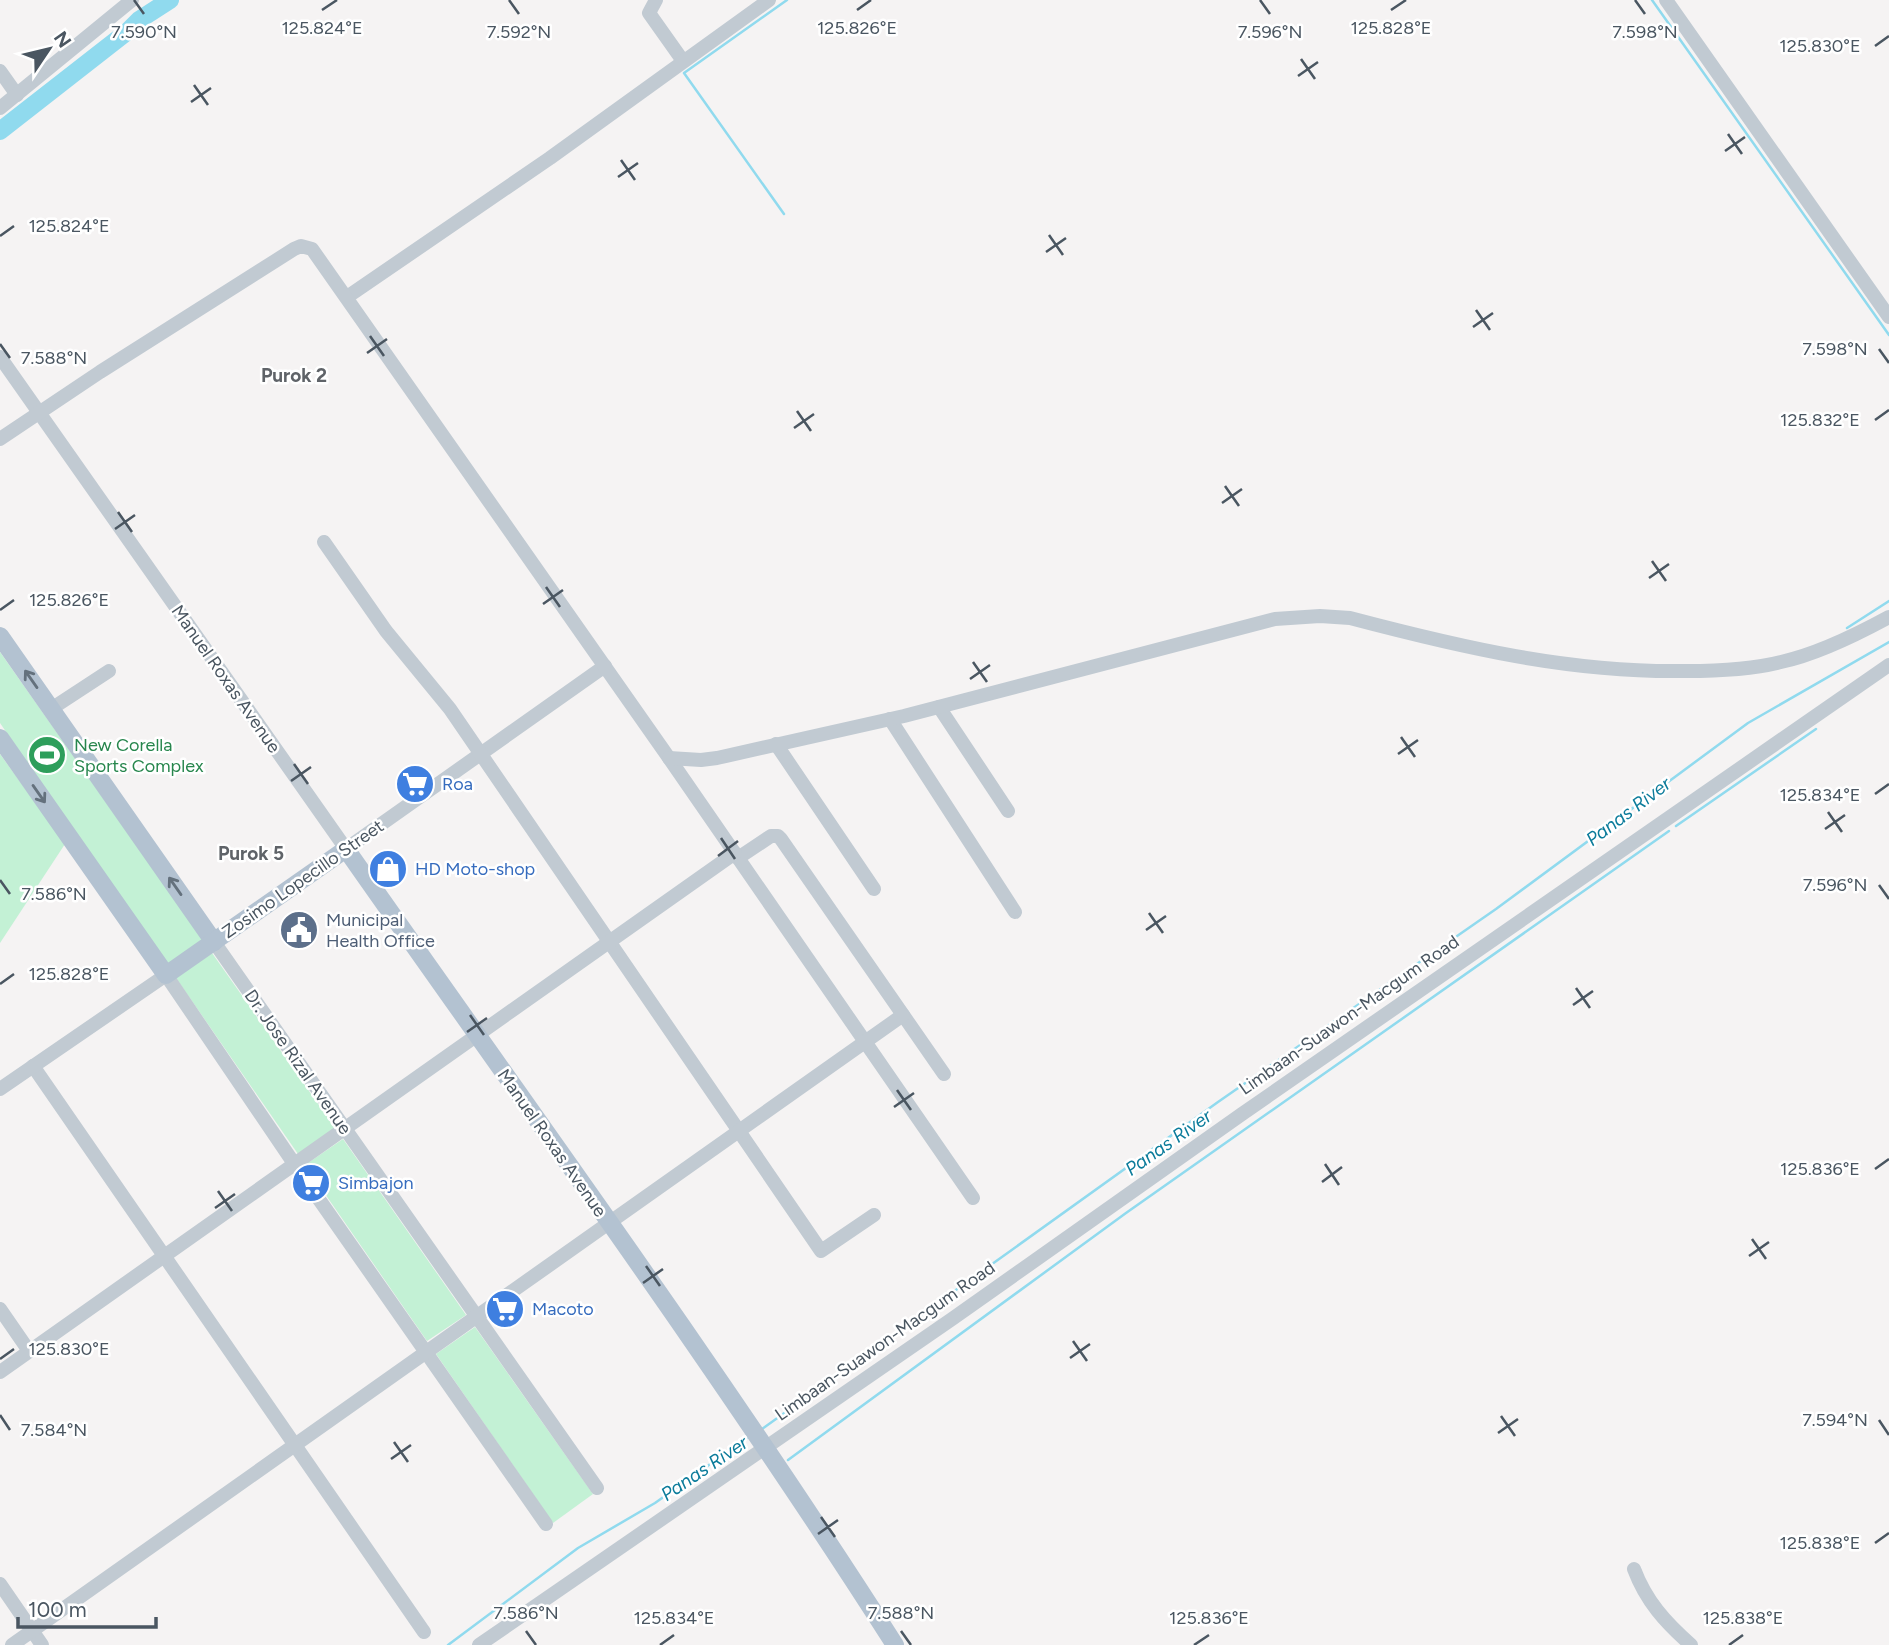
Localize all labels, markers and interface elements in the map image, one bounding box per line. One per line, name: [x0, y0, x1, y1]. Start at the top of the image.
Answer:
north arrow: [14, 14, 84, 84]
text: 125.824°E: [281, 17, 363, 39]
text: 125.826°E: [817, 17, 897, 39]
text: 125.828°E: [1350, 17, 1432, 39]
text: 7.590°N: [111, 21, 177, 43]
text: 7.592°N: [487, 21, 551, 43]
text: 7.596°N: [1238, 21, 1302, 43]
text: 7.598°N: [1612, 21, 1678, 43]
text: N: [49, 27, 76, 52]
text: 125.830°E: [1779, 35, 1861, 57]
text: 125.824°E: [28, 215, 110, 237]
text: 7.598°N: [1802, 338, 1868, 360]
text: 7.588°N: [21, 347, 87, 369]
district label: Purok 2: [261, 364, 327, 387]
text: 125.832°E: [1780, 409, 1860, 431]
text: 125.826°E: [29, 589, 109, 611]
street label: Manuel Roxas Avenue: [167, 601, 285, 757]
one-way arrow: [24, 670, 38, 689]
sports icon: New Corella Sports Complex: [26, 734, 68, 776]
place label: New Corella Sports Complex: [74, 734, 204, 777]
supermarket icon: Roa: [394, 763, 436, 805]
water label: Panas River: [1581, 772, 1676, 851]
place label: Roa: [442, 773, 473, 795]
one-way arrow: [32, 784, 46, 803]
text: 125.834°E: [1780, 784, 1860, 806]
street label: Zosimo Lopecillo Street: [218, 815, 388, 943]
district label: Purok 5: [218, 842, 284, 865]
shop icon: HD Moto-shop: [367, 848, 409, 890]
place label: HD Moto-shop: [415, 858, 535, 880]
text: 7.596°N: [1803, 874, 1867, 896]
one-way arrow: [168, 877, 182, 896]
text: 7.586°N: [21, 883, 87, 905]
public building icon: Municipal Health Office: [278, 909, 320, 951]
place label: Municipal Health Office: [326, 909, 435, 952]
street label: Limbaan-Suawon-Macgum Road: [1235, 930, 1463, 1100]
text: 125.828°E: [28, 963, 110, 985]
street label: Dr. Jose Rizal Avenue: [240, 985, 356, 1139]
street label: Manuel Roxas Avenue: [493, 1065, 611, 1221]
water label: Panas River: [1121, 1104, 1216, 1181]
text: 125.836°E: [1780, 1158, 1860, 1180]
supermarket icon: Simbajon: [290, 1162, 332, 1204]
place label: Simbajon: [338, 1172, 414, 1194]
street label: Limbaan-Suawon-Macgum Road: [771, 1256, 999, 1426]
supermarket icon: Macoto: [484, 1288, 526, 1330]
place label: Macoto: [532, 1298, 594, 1320]
text: 125.830°E: [28, 1338, 110, 1360]
text: 7.594°N: [1802, 1409, 1868, 1431]
text: 7.584°N: [21, 1419, 87, 1441]
water label: Panas River: [656, 1431, 753, 1506]
text: 125.838°E: [1780, 1532, 1860, 1554]
scale bar: [18, 1586, 156, 1630]
text: 100 m: [28, 1597, 87, 1622]
text: 7.586°N: [493, 1602, 559, 1624]
text: 7.588°N: [868, 1602, 934, 1624]
text: 125.834°E: [634, 1607, 714, 1629]
text: 125.836°E: [1169, 1607, 1249, 1629]
text: 125.838°E: [1703, 1607, 1783, 1629]

